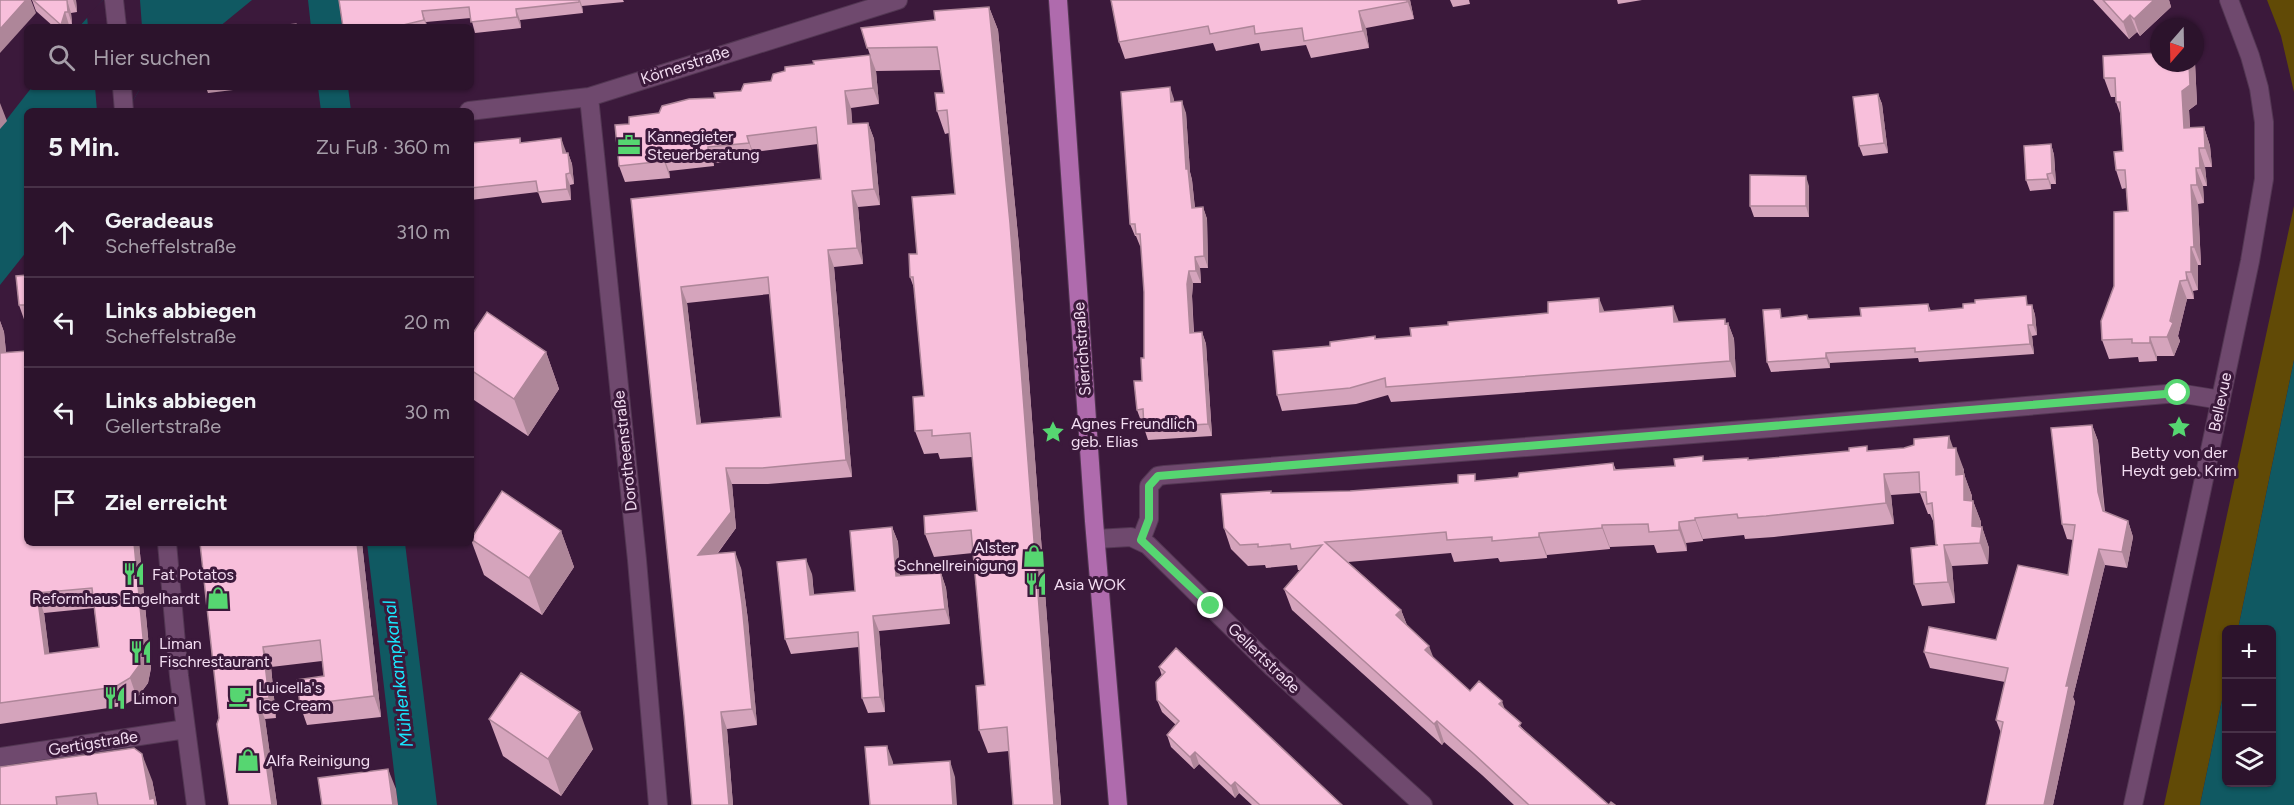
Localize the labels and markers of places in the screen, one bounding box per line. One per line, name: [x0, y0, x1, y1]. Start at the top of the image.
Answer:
place label: Kannegieter Steuerberatung: [647, 127, 760, 164]
office icon: Kannegieter Steuerberatung: [616, 132, 642, 158]
place label: Agnes Freundlich geb. Elias: [1071, 414, 1195, 451]
place icon: Betty von der Heydt geb. Krim: [2166, 414, 2192, 440]
place icon: Agnes Freundlich geb. Elias: [1040, 419, 1066, 445]
place label: Betty von der Heydt geb. Krim: [2121, 443, 2237, 480]
place label: Alster Schnellreinigung: [897, 538, 1017, 575]
shop icon: Alster Schnellreinigung: [1021, 543, 1047, 569]
restaurant icon: Fat Potatos: [121, 561, 147, 587]
place label: Fat Potatos: [152, 565, 234, 584]
restaurant icon: Asia WOK: [1023, 571, 1049, 597]
place label: Asia WOK: [1054, 575, 1126, 594]
shop icon: Reformhaus Engelhardt: [205, 585, 231, 611]
place label: Reformhaus Engelhardt: [32, 589, 200, 608]
place label: Liman Fischrestaurant: [159, 634, 270, 671]
restaurant icon: Liman Fischrestaurant: [128, 639, 154, 665]
place label: Luicella's Ice Cream: [258, 678, 331, 715]
cafe icon: Luicella's Ice Cream: [227, 683, 253, 709]
restaurant icon: Limon: [102, 685, 128, 711]
place label: Limon: [133, 689, 177, 708]
shop icon: Alfa Reinigung: [235, 747, 261, 773]
place label: Alfa Reinigung: [266, 751, 370, 770]

